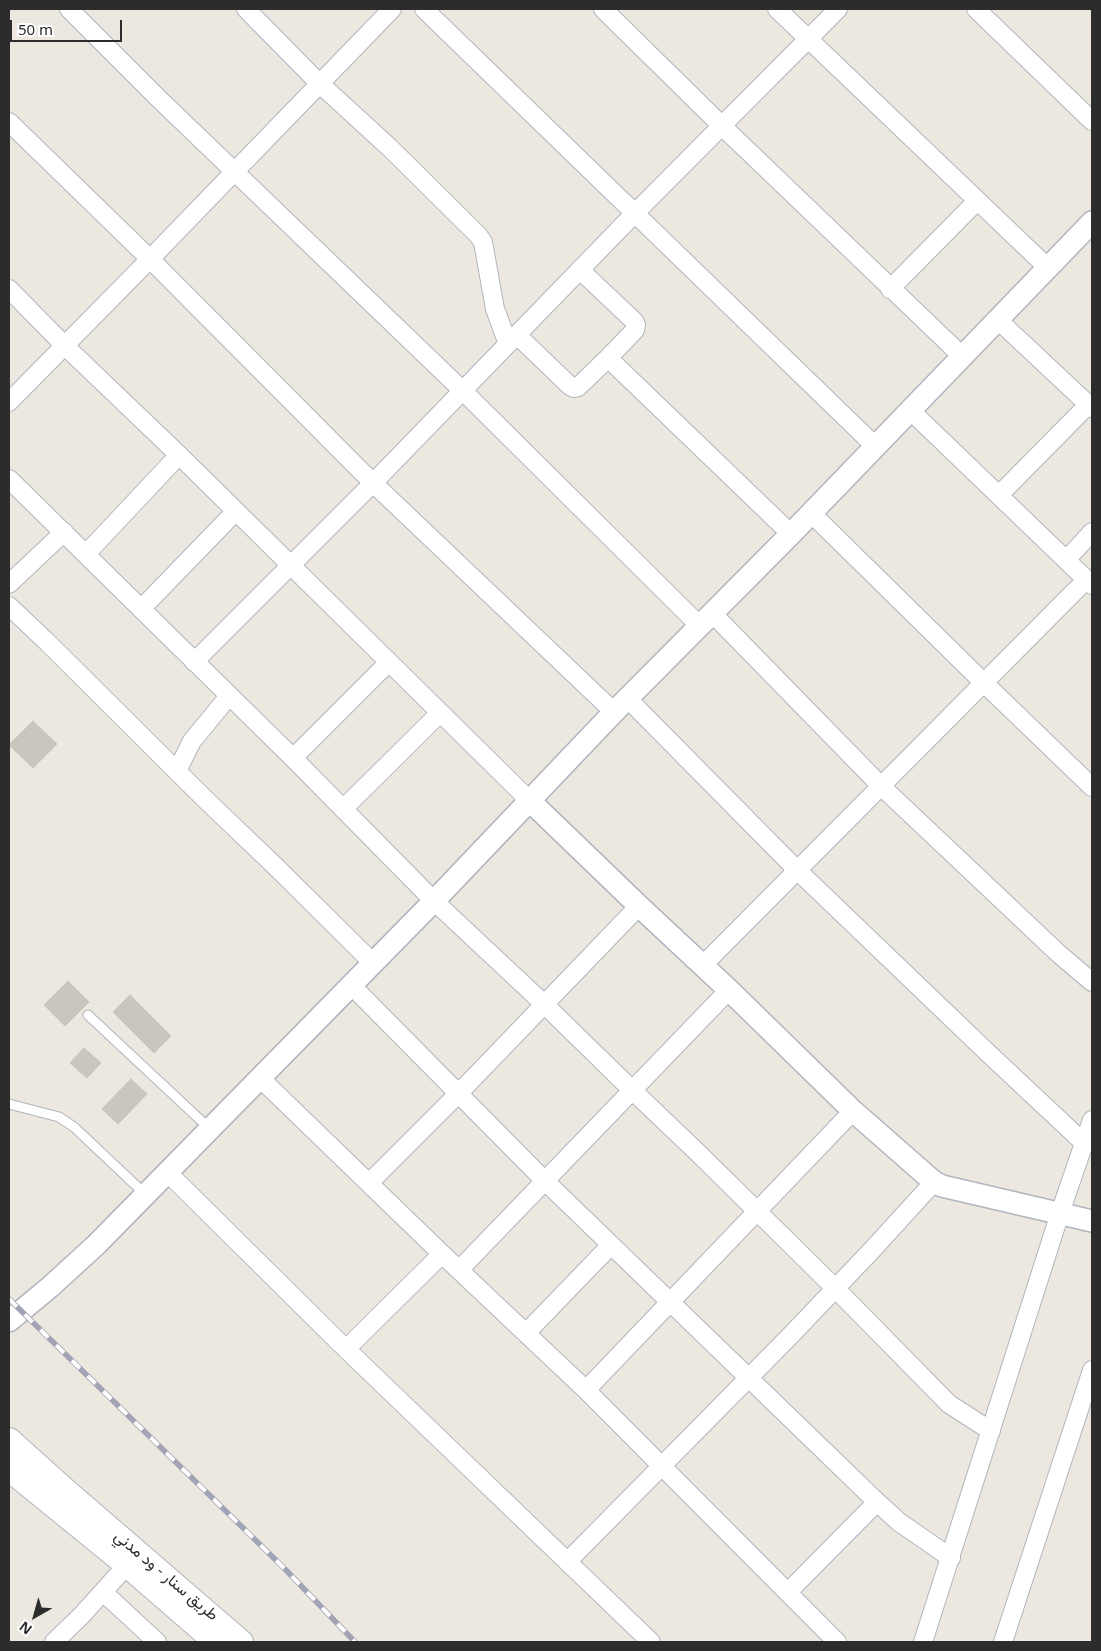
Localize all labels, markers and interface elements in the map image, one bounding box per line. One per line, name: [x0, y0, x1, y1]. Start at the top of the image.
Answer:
scale bar: [12, 10, 125, 42]
text: 50 m: [18, 19, 53, 39]
street label: طريق سنار - ود مدني: [110, 1527, 222, 1625]
north arrow: [10, 1591, 60, 1641]
text: N: [15, 1617, 36, 1639]

